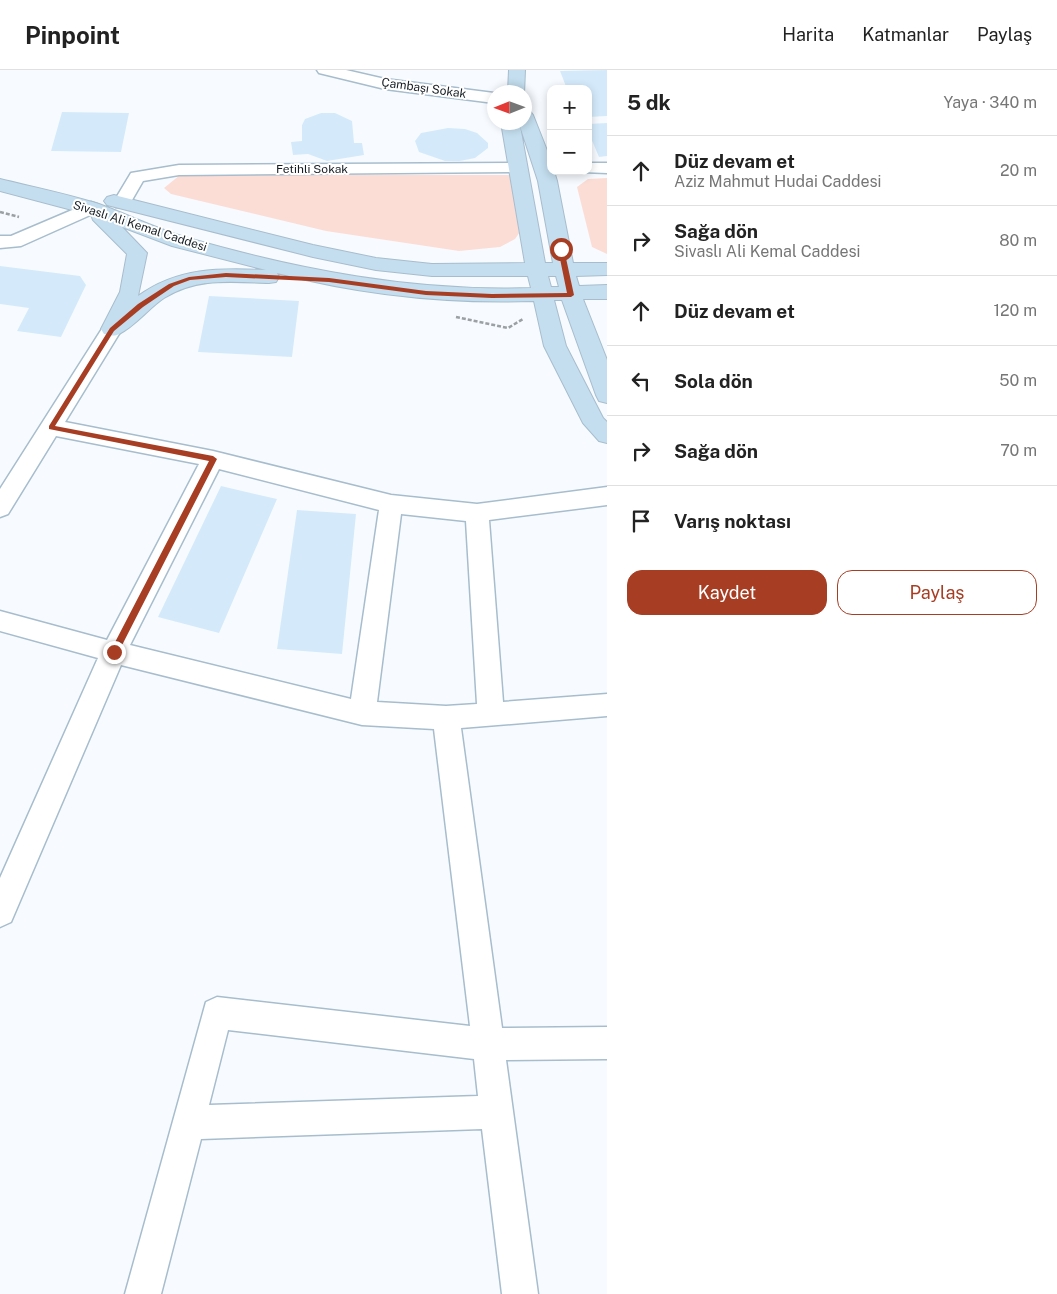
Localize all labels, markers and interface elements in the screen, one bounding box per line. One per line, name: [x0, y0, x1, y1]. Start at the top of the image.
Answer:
text: Pinpoint: [25, 21, 120, 49]
text: Harita: [782, 24, 834, 45]
text: Katmanlar: [862, 24, 949, 45]
text: Paylaş: [977, 24, 1032, 45]
street label: Çambaşı Sokak: [381, 75, 468, 101]
north arrow: [487, 85, 532, 130]
map controls: [547, 85, 592, 175]
button: +: [547, 85, 592, 130]
text: 5 dk: [627, 90, 671, 115]
text: Yaya · 340 m: [944, 93, 1037, 112]
button: −: [547, 130, 592, 175]
text: Düz devam et: [674, 150, 795, 172]
icon: ahead: [627, 157, 655, 185]
text: 20 m: [1000, 161, 1037, 180]
street label: Fetihli Sokak: [276, 162, 348, 176]
text: Aziz Mahmut Hudai Caddesi: [674, 172, 882, 191]
street label: Sivaslı Ali Kemal Caddesi: [71, 198, 209, 254]
text: Sağa dön: [674, 220, 758, 242]
icon: right: [627, 227, 655, 255]
text: 80 m: [999, 231, 1037, 250]
route start: [550, 238, 573, 261]
text: Sivaslı Ali Kemal Caddesi: [674, 242, 861, 261]
icon: ahead: [627, 297, 655, 325]
text: Düz devam et: [674, 300, 795, 322]
text: 120 m: [993, 301, 1037, 320]
icon: left: [627, 367, 655, 395]
text: Sola dön: [674, 370, 753, 392]
text: 50 m: [999, 371, 1037, 390]
icon: right: [627, 437, 655, 465]
text: Sağa dön: [674, 440, 758, 462]
text: 70 m: [1000, 441, 1037, 460]
icon: arrive: [627, 507, 655, 535]
text: Varış noktası: [674, 510, 791, 532]
button: Kaydet: [627, 570, 827, 615]
button: Paylaş: [837, 570, 1037, 615]
route end: [103, 641, 126, 664]

